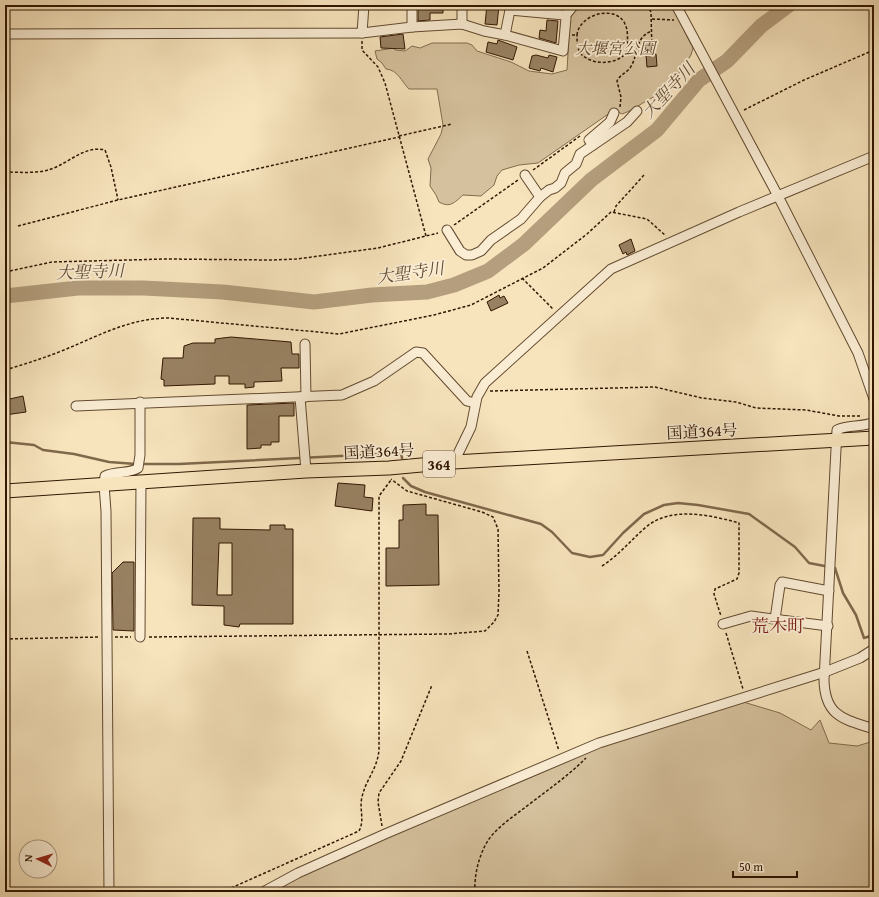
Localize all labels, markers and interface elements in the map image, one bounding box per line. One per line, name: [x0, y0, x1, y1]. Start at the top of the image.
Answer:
park label: 大堰宮公園: [575, 36, 658, 60]
water label: 大聖寺川: [636, 55, 702, 123]
water label: 大聖寺川: [375, 255, 447, 289]
water label: 大聖寺川: [56, 257, 126, 285]
street label: 国道364号: [666, 417, 738, 445]
street label: 国道364号: [343, 437, 415, 465]
road number: 364: [423, 451, 455, 477]
district label: 荒木町: [751, 612, 805, 639]
north arrow: [18, 839, 58, 879]
text: N: [20, 853, 36, 862]
scale bar: [733, 853, 797, 879]
text: 50 m: [739, 858, 763, 875]

